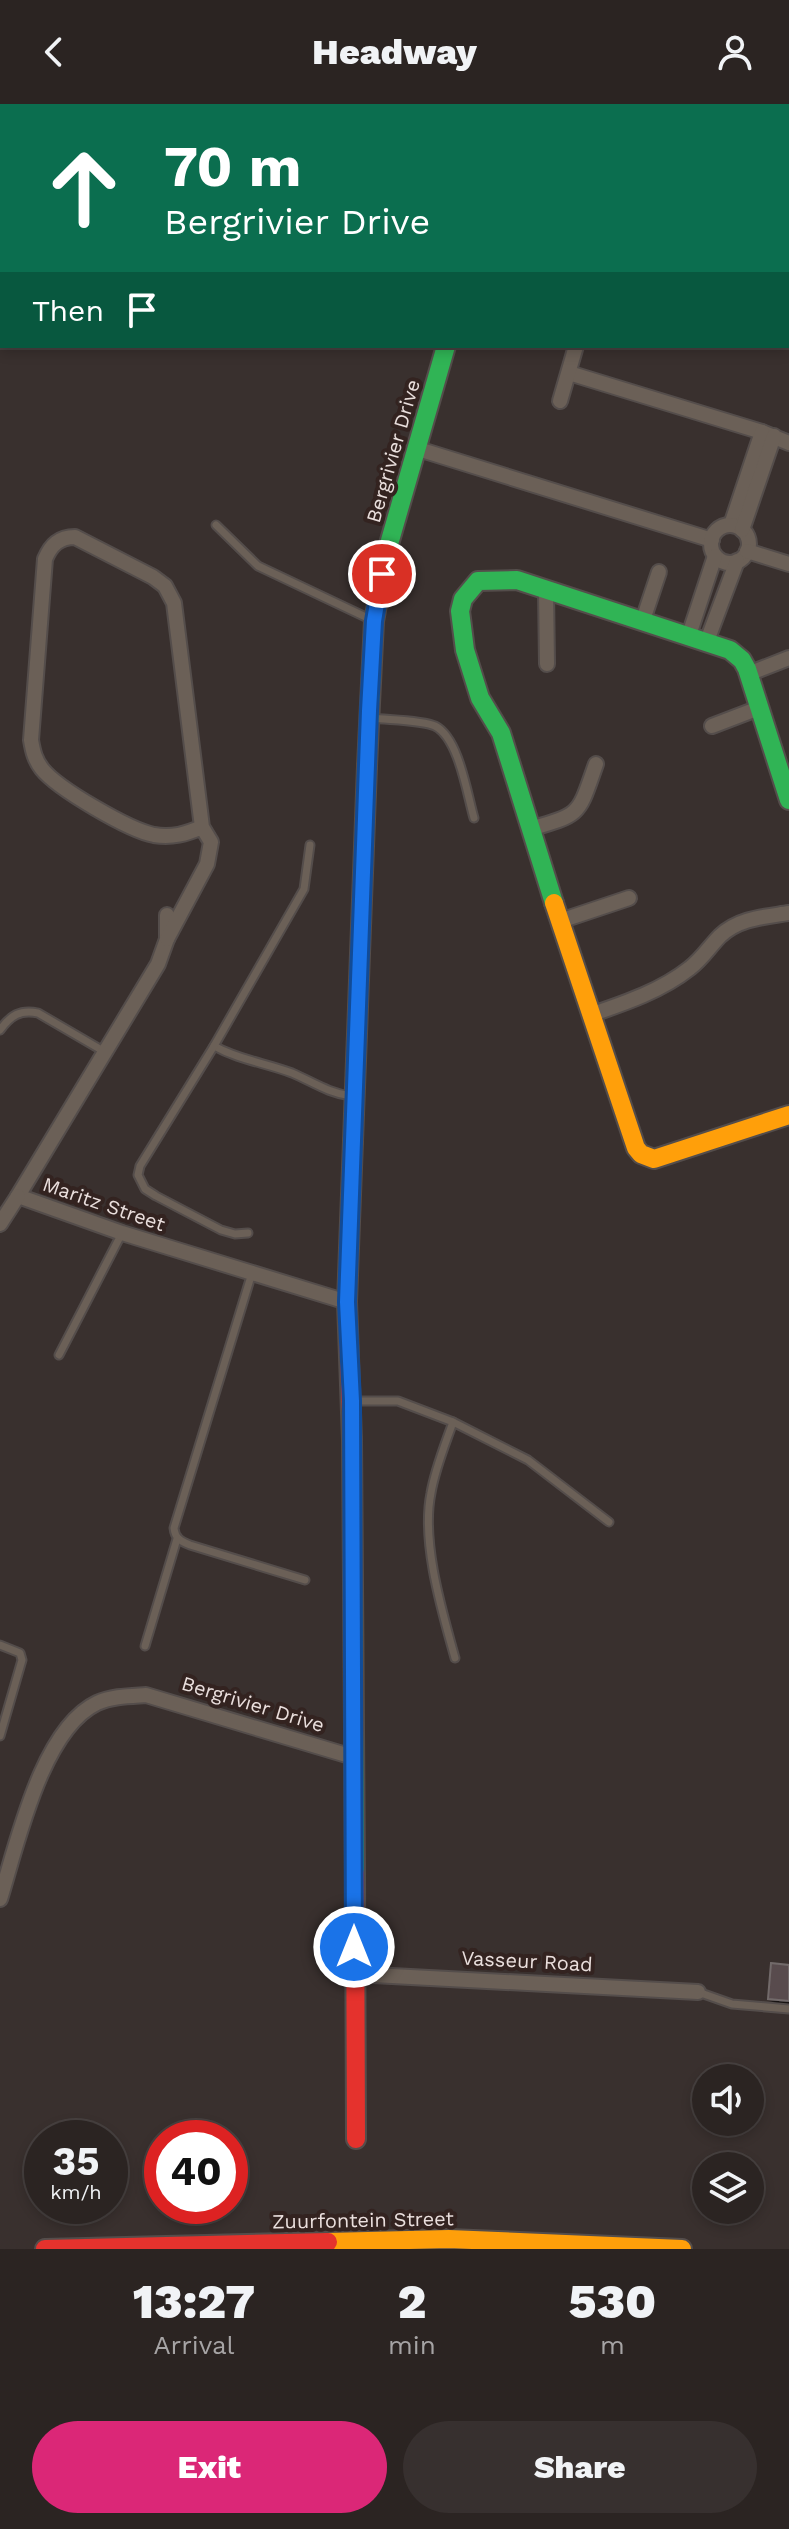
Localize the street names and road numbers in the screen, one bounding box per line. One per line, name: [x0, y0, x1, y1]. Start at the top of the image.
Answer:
street label: Bergrivier Drive: [361, 377, 425, 525]
street label: Maritz Street: [40, 1172, 169, 1236]
street label: Bergrivier Drive: [179, 1671, 327, 1737]
street label: Vasseur Road: [461, 1946, 593, 1976]
street label: Zuurfontein Street: [272, 2206, 455, 2234]

